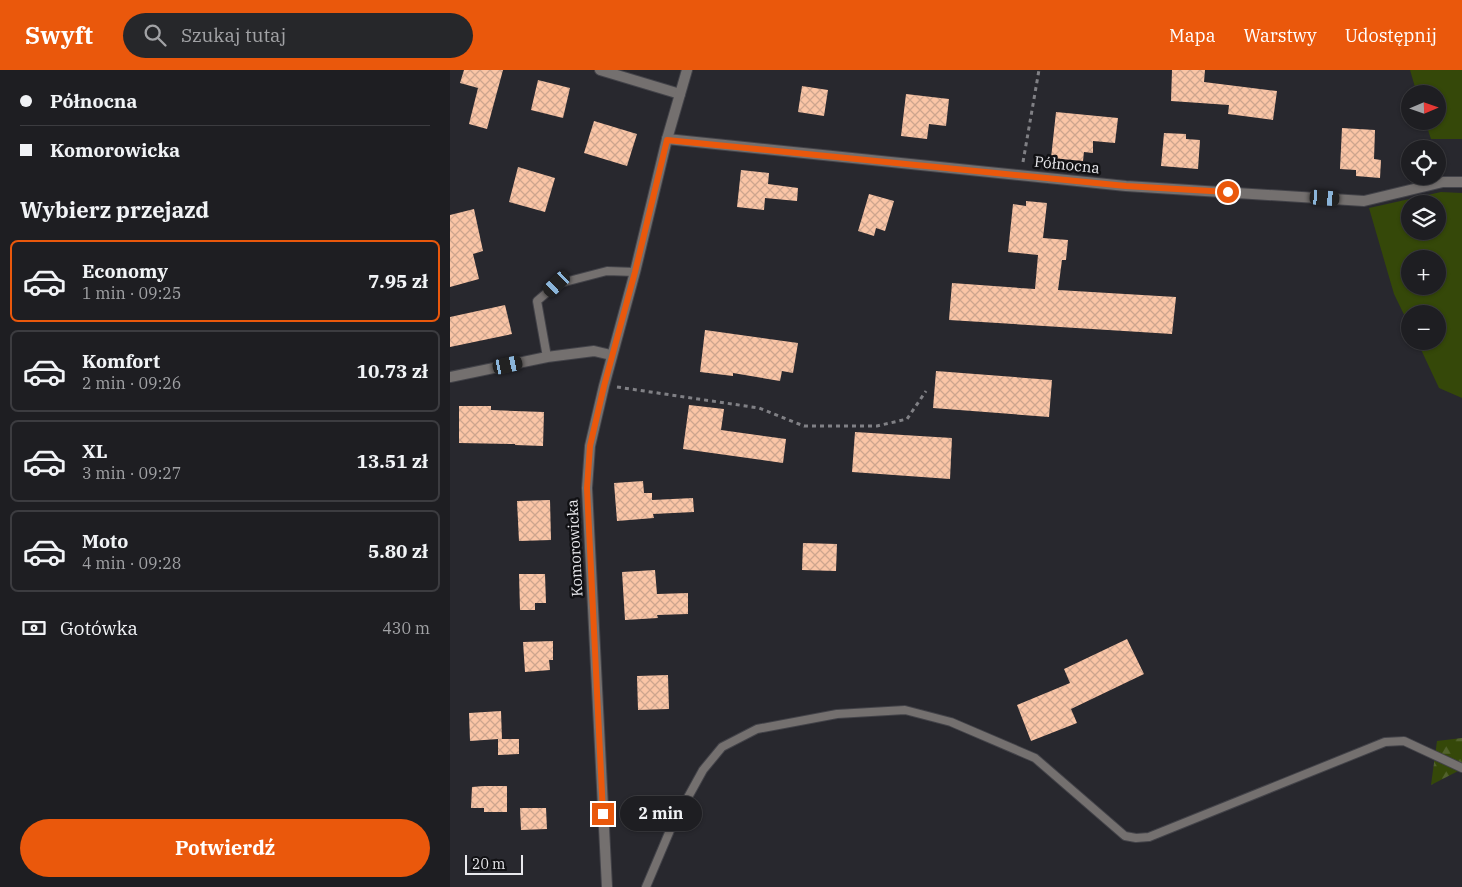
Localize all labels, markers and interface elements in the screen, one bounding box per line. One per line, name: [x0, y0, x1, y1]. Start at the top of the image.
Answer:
search box: [123, 13, 473, 58]
text: Swyft: [25, 19, 93, 51]
icon: search: [141, 21, 169, 49]
text: Szukaj tutaj: [181, 23, 286, 47]
text: Mapa: [1169, 24, 1216, 47]
text: Warstwy: [1244, 24, 1317, 47]
text: Udostępnij: [1345, 24, 1437, 47]
north arrow: [1401, 85, 1446, 130]
map controls: [1401, 85, 1446, 350]
text: Północna: [50, 89, 137, 113]
text: Komorowicka: [50, 138, 180, 162]
button: locate: [1401, 140, 1446, 185]
street label: Północna: [1033, 152, 1101, 177]
route start: [1217, 181, 1239, 203]
car: [1309, 189, 1340, 207]
text: Wybierz przejazd: [20, 195, 209, 224]
button: layers: [1401, 195, 1446, 240]
button: +: [1401, 250, 1446, 295]
icon: car: [22, 259, 67, 304]
text: Economy: [82, 259, 168, 283]
car: [540, 268, 573, 300]
text: 7.95 zł: [368, 269, 428, 293]
text: 1 min · 09:25: [82, 283, 181, 303]
button: −: [1401, 305, 1446, 350]
icon: car: [22, 349, 67, 394]
text: Komfort: [82, 349, 160, 373]
car: [491, 355, 524, 375]
text: 10.73 zł: [357, 359, 428, 383]
text: 2 min · 09:26: [82, 373, 181, 393]
icon: car: [22, 439, 67, 484]
text: XL: [82, 439, 108, 463]
text: 13.51 zł: [357, 449, 428, 473]
text: 3 min · 09:27: [82, 463, 181, 483]
street label: Komorowicka: [562, 499, 587, 597]
icon: car: [22, 529, 67, 574]
text: Moto: [82, 529, 128, 553]
text: 5.80 zł: [368, 539, 428, 563]
text: 4 min · 09:28: [82, 553, 181, 573]
icon: cash: [20, 614, 48, 642]
text: Gotówka: [60, 616, 138, 640]
text: 430 m: [382, 618, 430, 638]
callout: 2 min: [620, 796, 703, 832]
route end: [592, 803, 614, 825]
text: 2 min: [639, 803, 683, 823]
button: Potwierdź: [20, 819, 430, 877]
scale bar: [465, 852, 522, 875]
text: 20 m: [472, 855, 505, 873]

